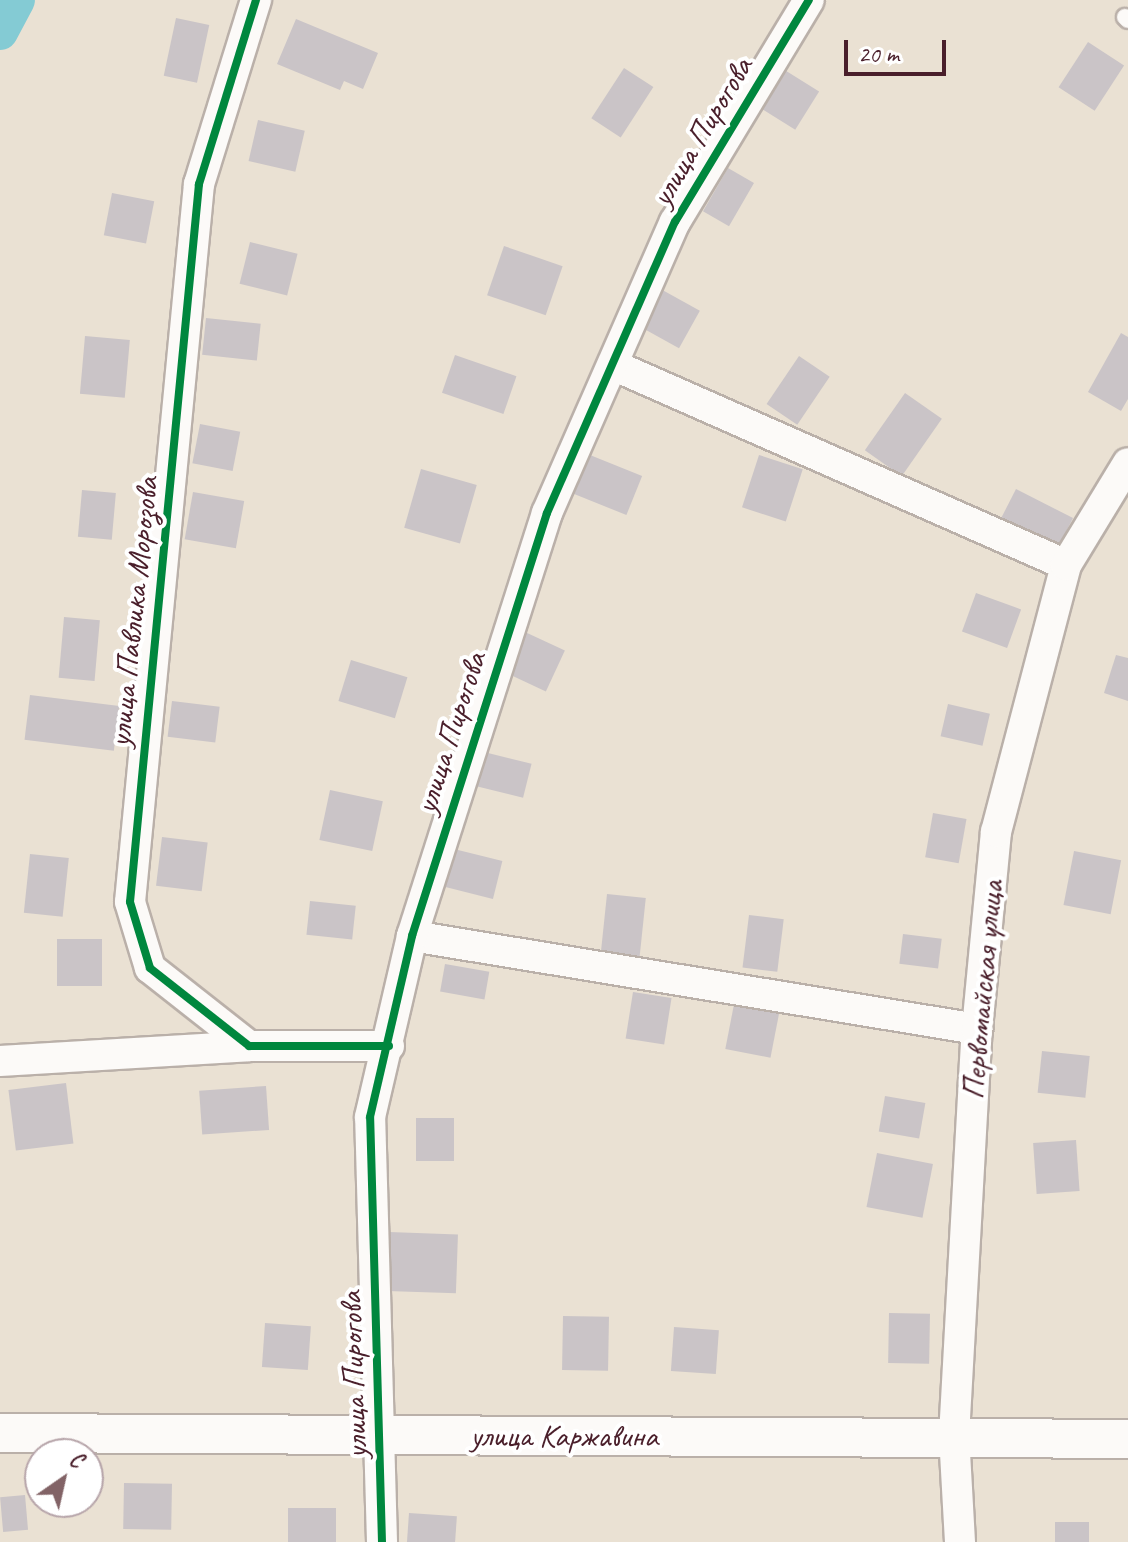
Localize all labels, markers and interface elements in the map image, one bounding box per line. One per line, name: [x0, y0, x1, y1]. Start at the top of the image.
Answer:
scale bar: [848, 24, 950, 74]
text: 20 m: [858, 39, 899, 69]
street label: улица Пирогова: [642, 50, 762, 214]
street label: улица Павлика Морозова: [101, 475, 167, 749]
street label: улица Пирогова: [407, 647, 495, 819]
street label: Первомайская улица: [954, 878, 1012, 1102]
street label: улица Пирогова: [332, 1290, 376, 1460]
street label: улица Каржавина: [470, 1417, 658, 1455]
north arrow: [24, 1438, 104, 1518]
text: С: [64, 1445, 89, 1474]

